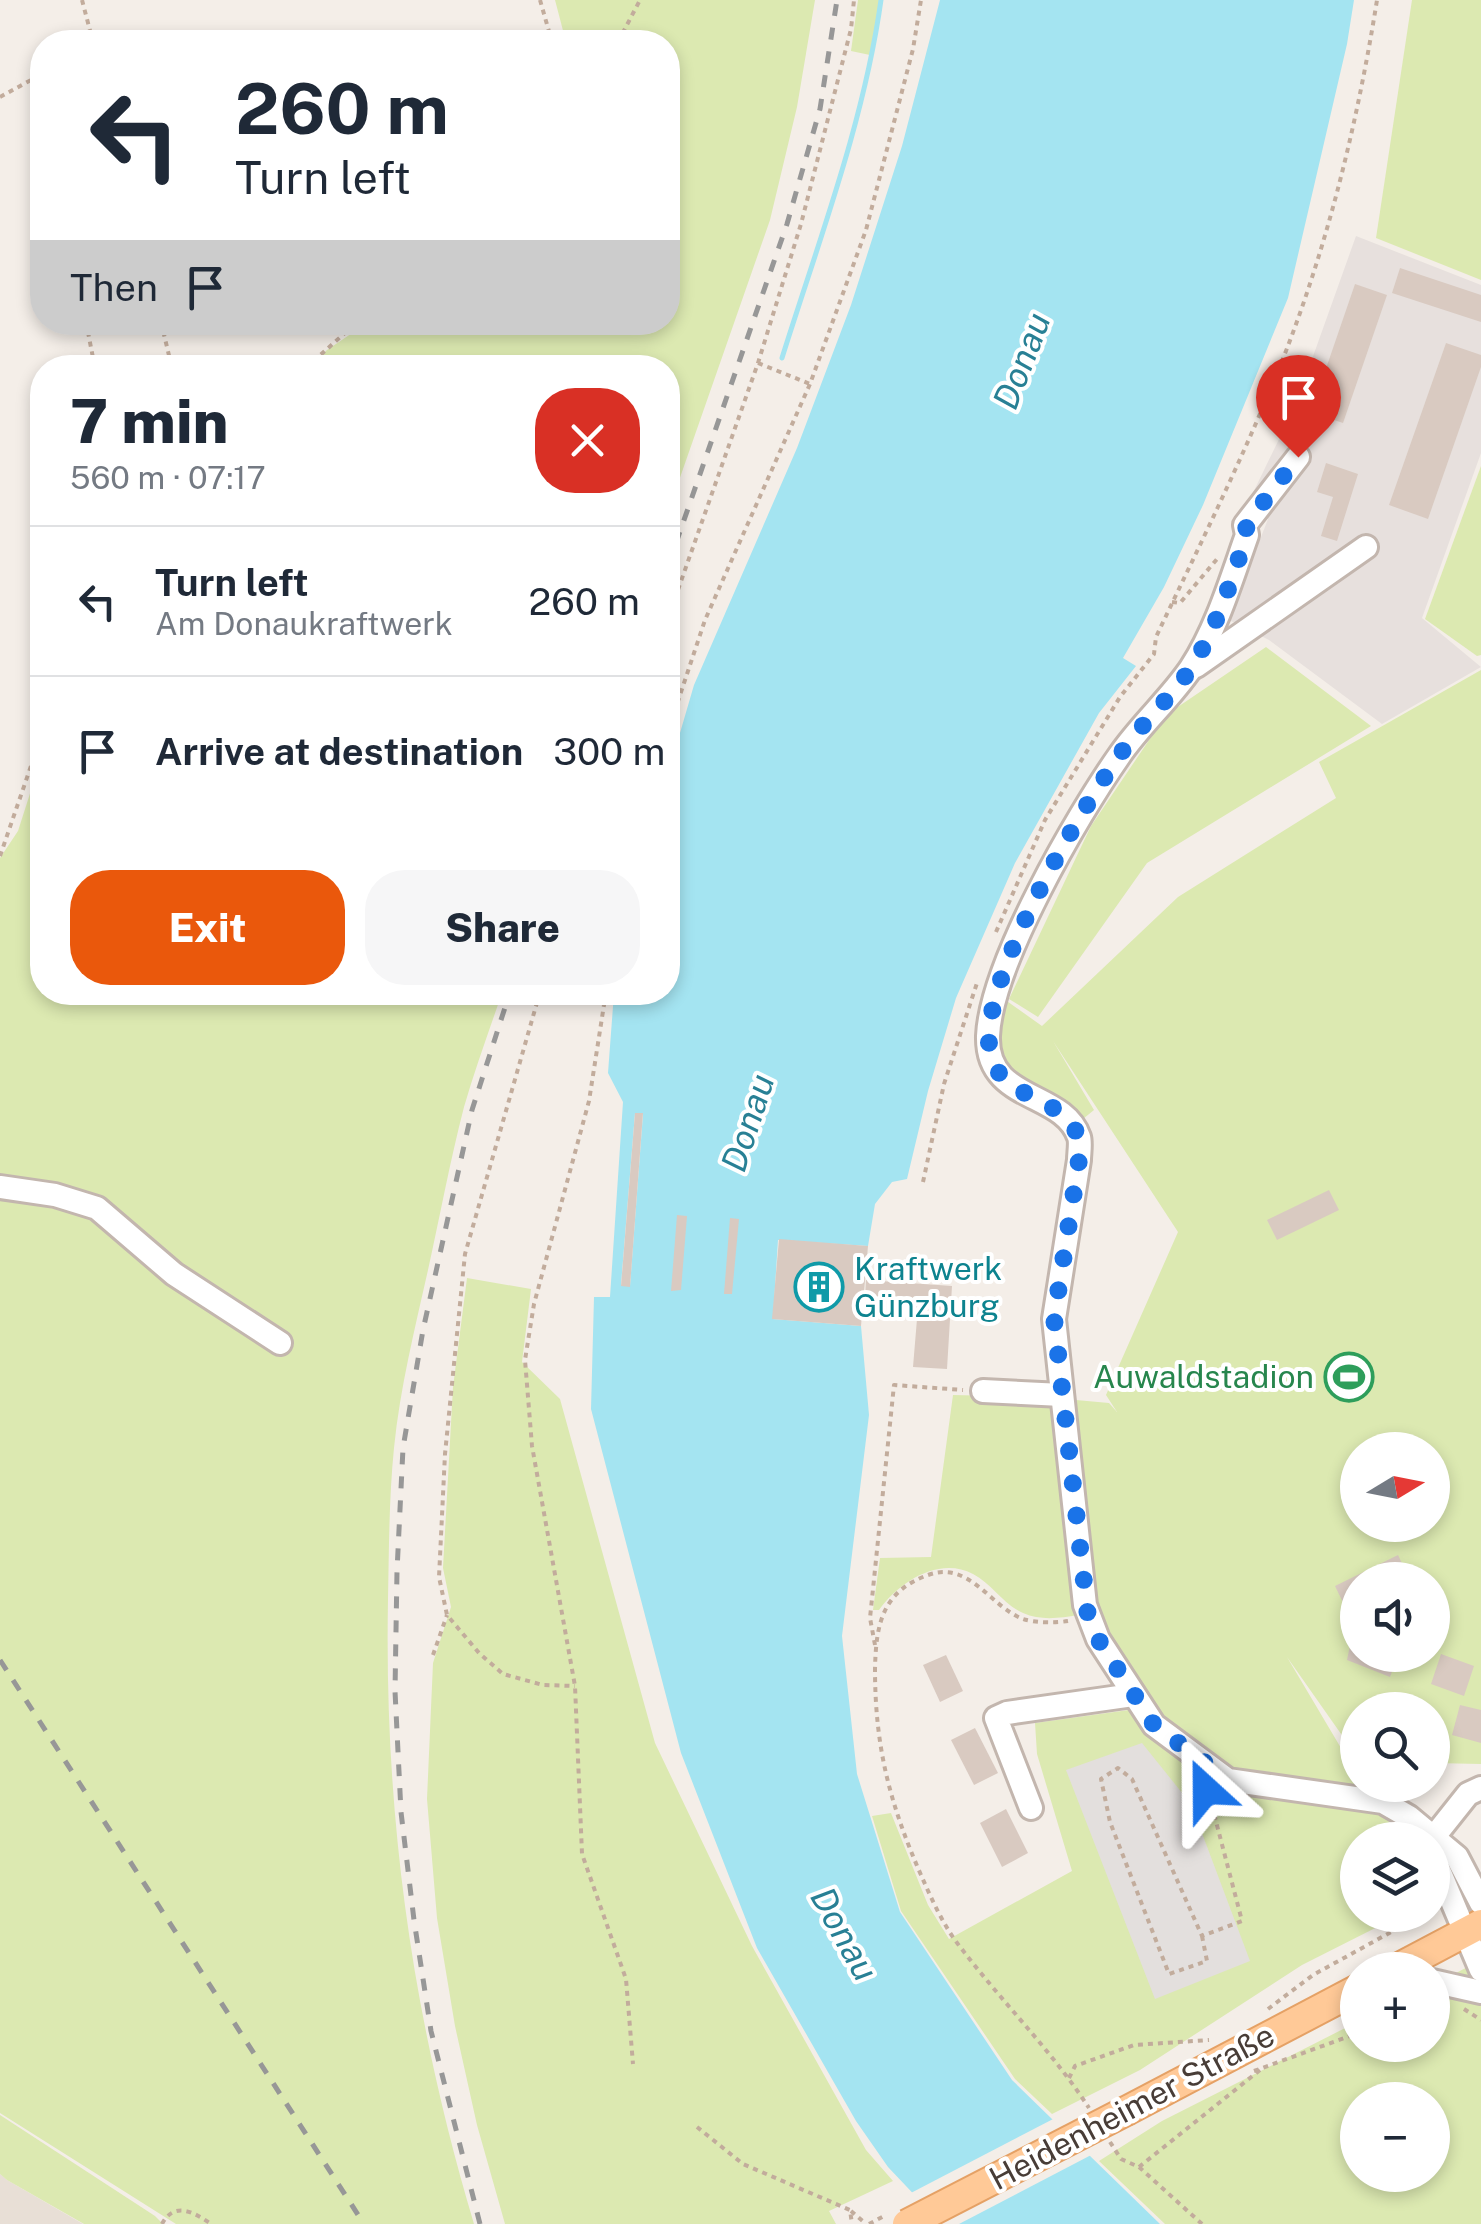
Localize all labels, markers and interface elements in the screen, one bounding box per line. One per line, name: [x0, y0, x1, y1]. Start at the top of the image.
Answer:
text: 260 m: [235, 67, 449, 150]
icon: left: [70, 70, 200, 200]
text: Turn left: [235, 151, 411, 204]
icon: arrive: [178, 260, 233, 315]
text: Then: [70, 265, 158, 310]
water label: Donau: [984, 307, 1059, 415]
pin: [1256, 355, 1341, 458]
icon: arrive: [1271, 370, 1326, 425]
text: 7 min: [70, 386, 229, 457]
button: close: [535, 388, 640, 493]
text: 560 m · 07:17: [70, 459, 266, 496]
text: Turn left: [155, 560, 309, 605]
icon: left: [70, 574, 125, 629]
text: 260 m: [529, 579, 640, 624]
text: Am Donaukraftwerk: [155, 605, 453, 642]
icon: arrive: [70, 724, 125, 779]
text: Arrive at destination: [155, 729, 523, 774]
text: 300 m: [553, 729, 665, 774]
button: Exit: [70, 870, 345, 985]
button: Share: [365, 870, 640, 985]
water label: Donau: [713, 1069, 783, 1177]
place label: Kraftwerk Günzburg: [854, 1250, 1002, 1324]
building icon: Kraftwerk Günzburg: [793, 1261, 845, 1313]
sports icon: Auwaldstadion: [1323, 1351, 1375, 1403]
place label: Auwaldstadion: [1093, 1358, 1314, 1395]
north arrow: [1340, 1432, 1450, 1542]
map controls: [1340, 1432, 1450, 2192]
button: sound: [1340, 1562, 1450, 1672]
button: search: [1340, 1692, 1450, 1802]
position arrow: [1154, 1738, 1258, 1842]
button: layers: [1340, 1822, 1450, 1932]
water label: Donau: [802, 1880, 887, 1988]
button: +: [1340, 1952, 1450, 2062]
street label: Heidenheimer Straße: [983, 2016, 1280, 2197]
button: −: [1340, 2082, 1450, 2192]

